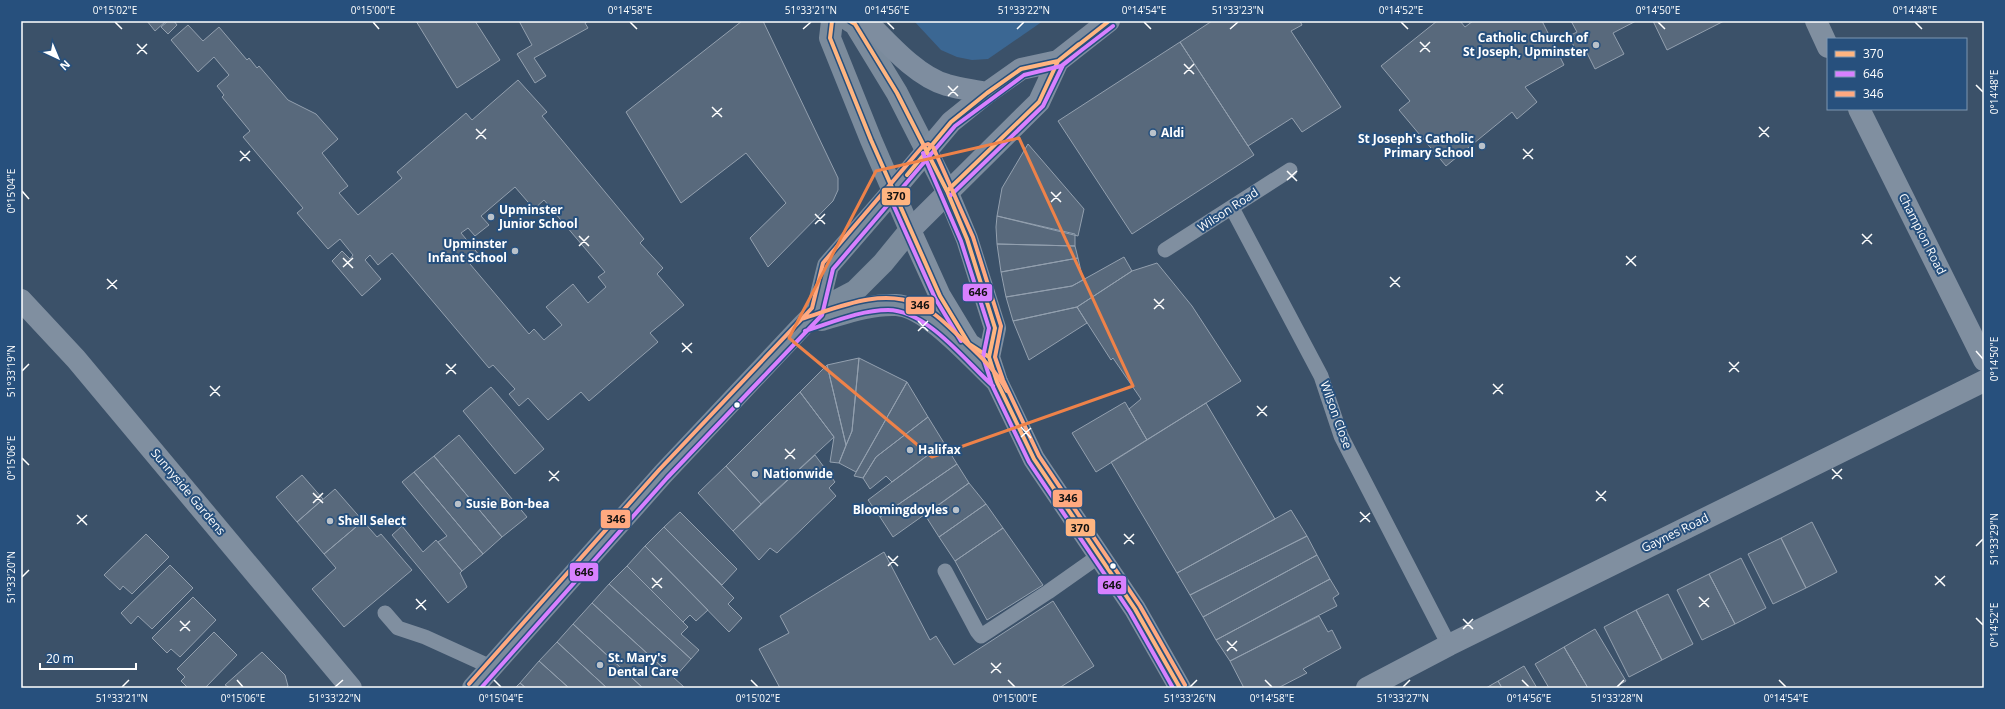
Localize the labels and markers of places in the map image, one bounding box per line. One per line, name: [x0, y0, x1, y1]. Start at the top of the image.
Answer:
place label: Catholic Church of St Joseph, Upminster: [1463, 29, 1589, 60]
marker: Catholic Church of St Joseph, Upminster: [1591, 40, 1601, 50]
place label: Aldi: [1161, 124, 1184, 141]
marker: Aldi: [1148, 128, 1158, 138]
place label: St Joseph's Catholic Primary School: [1358, 130, 1474, 161]
marker: St Joseph's Catholic Primary School: [1477, 141, 1487, 151]
place label: Upminster Junior School: [498, 201, 578, 232]
marker: Upminster Junior School: [486, 212, 496, 222]
place label: Upminster Infant School: [428, 235, 508, 266]
marker: Upminster Infant School: [510, 246, 520, 256]
unlabelled marker: [732, 400, 742, 410]
place label: Halifax: [918, 441, 961, 458]
marker: Halifax: [905, 445, 915, 455]
place label: Nationwide: [763, 465, 833, 482]
marker: Nationwide: [750, 469, 760, 479]
place label: Susie Bon-bea: [466, 495, 550, 512]
marker: Susie Bon-bea: [453, 499, 463, 509]
place label: Bloomingdoyles: [853, 501, 948, 518]
marker: Bloomingdoyles: [951, 505, 961, 515]
place label: Shell Select: [338, 512, 406, 529]
marker: Shell Select: [325, 516, 335, 526]
unlabelled marker: [1108, 561, 1118, 571]
place label: St. Mary's Dental Care: [608, 649, 679, 680]
marker: St. Mary's Dental Care: [595, 660, 605, 670]

